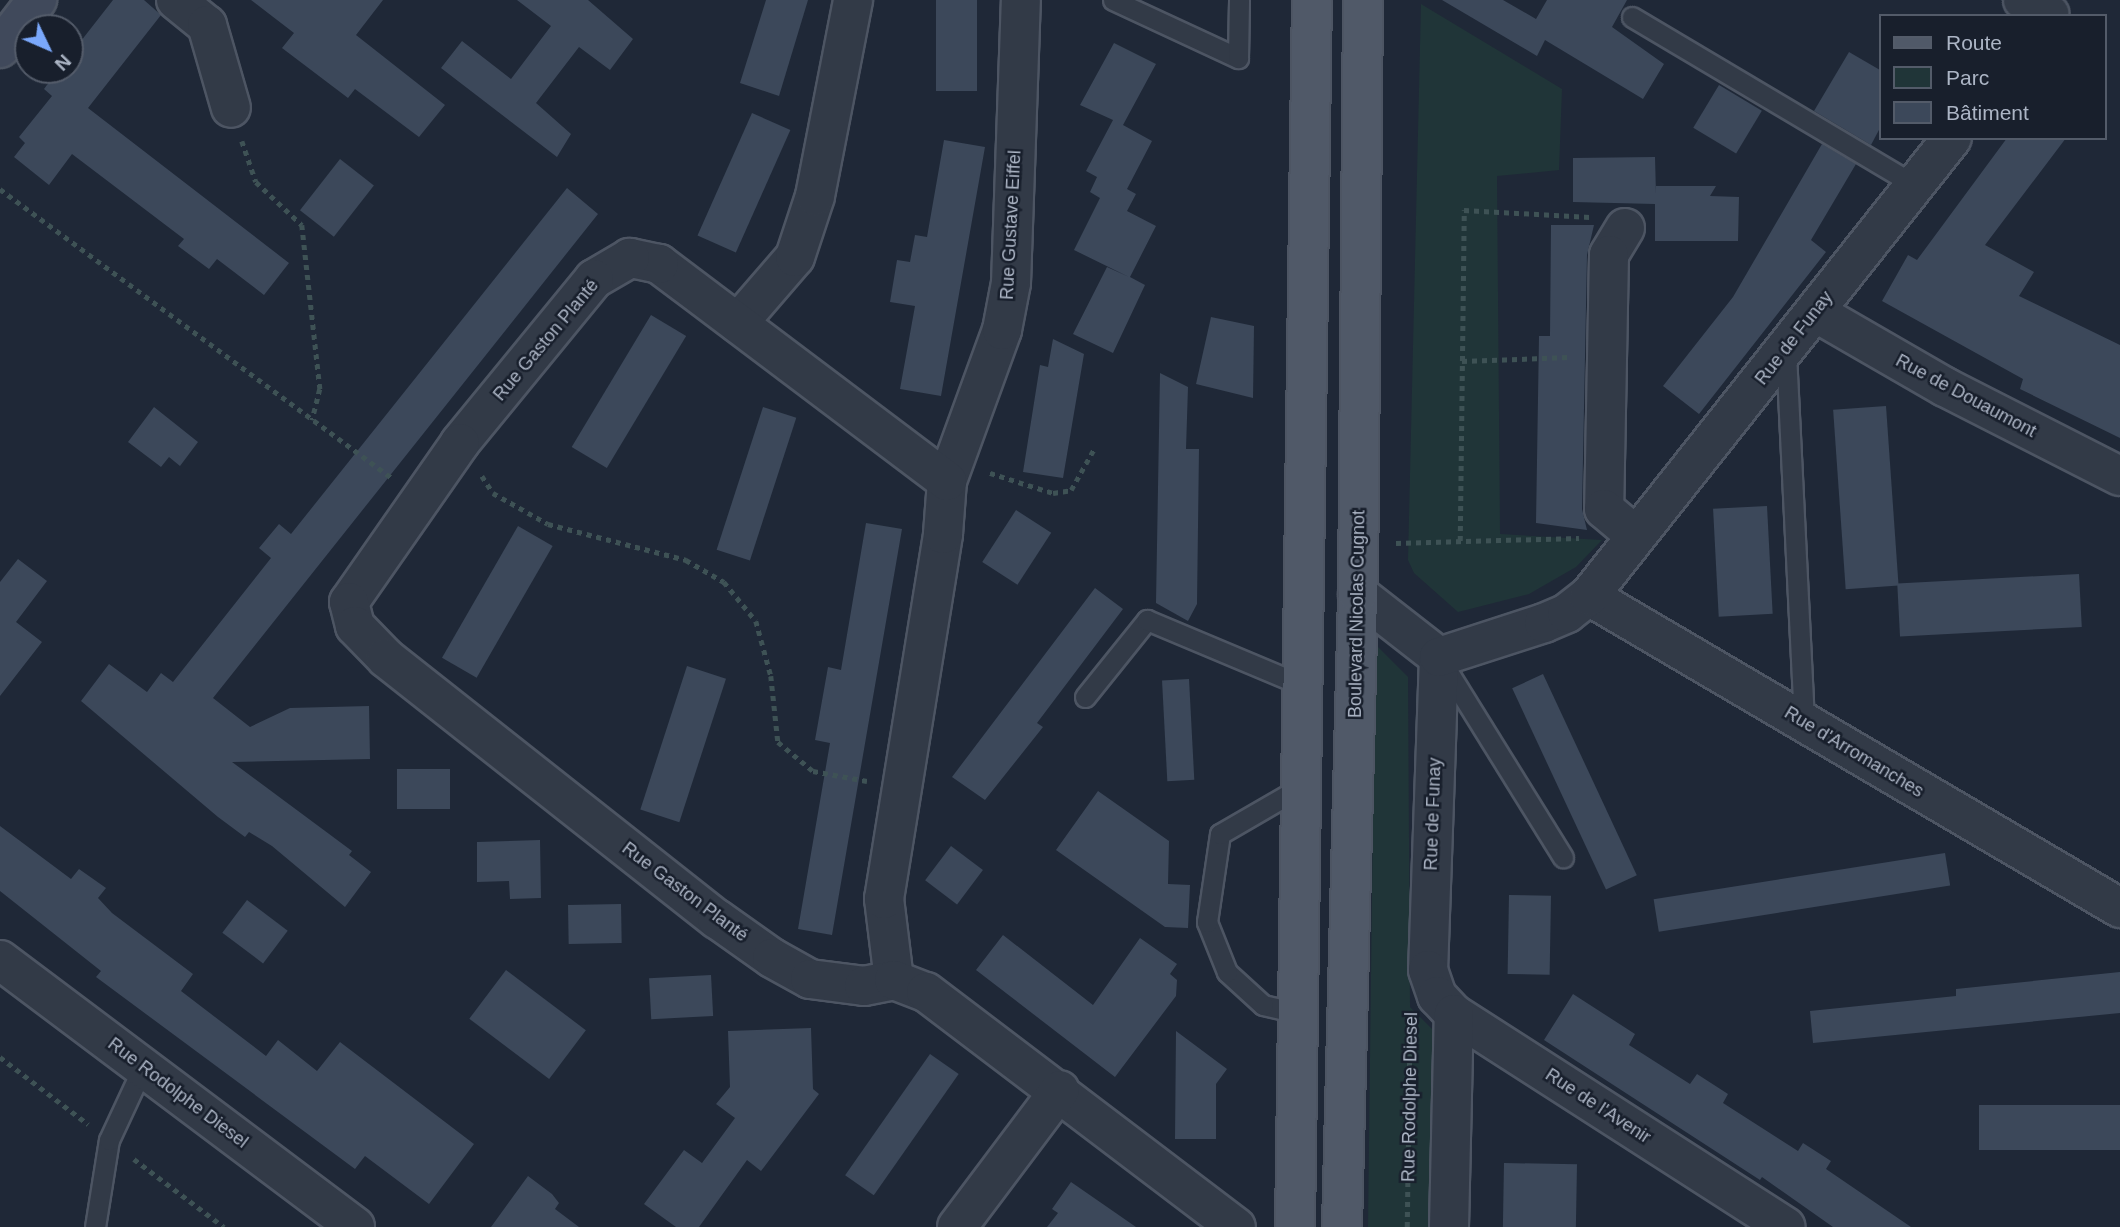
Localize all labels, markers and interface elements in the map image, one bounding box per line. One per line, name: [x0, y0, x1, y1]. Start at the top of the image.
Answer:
north arrow: [14, 14, 84, 84]
legend: [1878, 14, 2106, 140]
text: Route: [1946, 31, 2002, 54]
text: N: [51, 50, 75, 75]
text: Parc: [1946, 66, 1989, 89]
text: Bâtiment: [1946, 101, 2029, 124]
street label: Rue Gustave Eiffel: [996, 150, 1026, 300]
street label: Rue Gaston Planté: [489, 275, 603, 405]
street label: Rue de Funay: [1751, 287, 1837, 389]
street label: Rue de Douaumont: [1892, 350, 2040, 442]
street label: Boulevard Nicolas Cugnot: [1344, 510, 1370, 718]
street label: Rue d'Arromanches: [1781, 702, 1927, 802]
street label: Rue de Funay: [1420, 757, 1446, 871]
street label: Rue Gaston Planté: [618, 838, 752, 946]
street label: Rue Rodolphe Diesel: [1398, 1012, 1422, 1182]
street label: Rue Rodolphe Diesel: [104, 1033, 252, 1153]
street label: Rue de l'Avenir: [1541, 1064, 1655, 1148]

